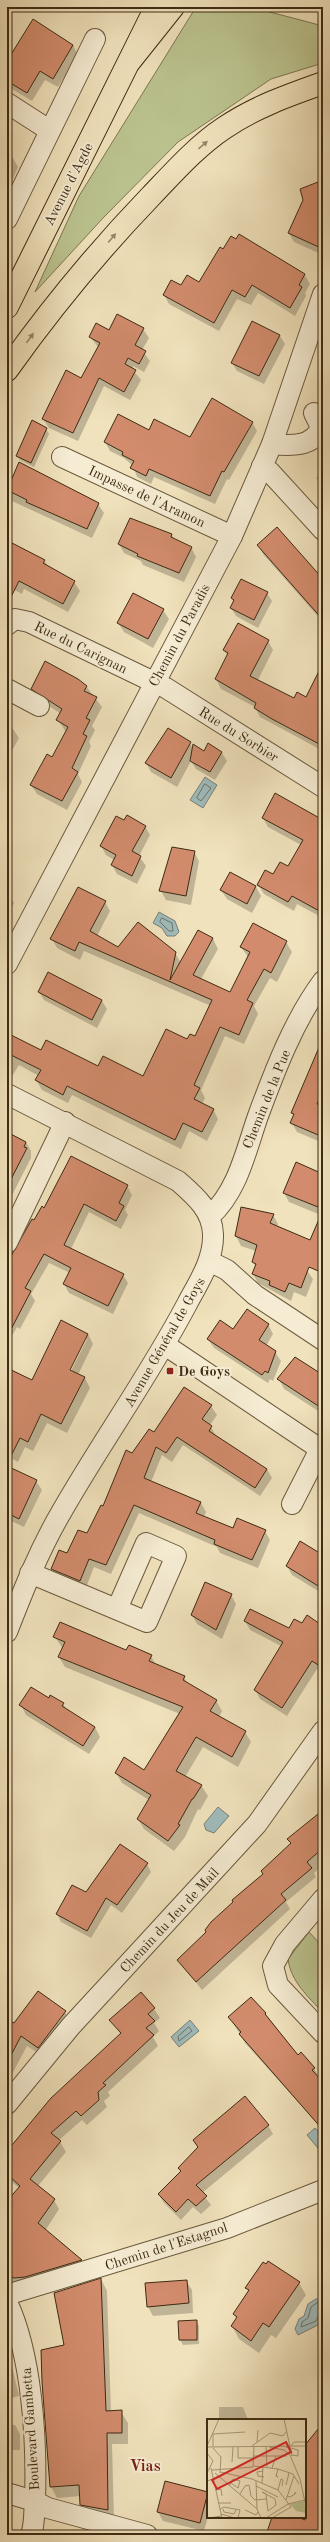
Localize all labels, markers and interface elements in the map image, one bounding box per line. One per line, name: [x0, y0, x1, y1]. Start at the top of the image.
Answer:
street label: Avenue d'Agde: [42, 141, 96, 228]
one-way arrow: [198, 141, 209, 150]
one-way arrow: [108, 232, 117, 243]
one-way arrow: [26, 333, 34, 344]
street label: Impasse de l'Aramon: [86, 464, 208, 530]
street label: Chemin du Paradis: [147, 582, 213, 689]
street label: Rue du Carignan: [32, 619, 130, 677]
street label: Rue du Sorbier: [196, 705, 281, 765]
street label: Chemin de la Pue: [241, 1048, 293, 1151]
street label: Avenue Général de Goys: [122, 1275, 208, 1410]
place label: De Goys: [178, 1365, 230, 1379]
marker: De Goys: [165, 1366, 175, 1376]
street label: Chemin du Jeu de Mail: [118, 1865, 222, 1976]
street label: Chemin de l'Estagnol: [103, 2220, 230, 2273]
street label: Boulevard Gambetta: [20, 2367, 42, 2491]
inset map: [207, 2419, 306, 2518]
district label: Vias: [129, 2459, 161, 2475]

